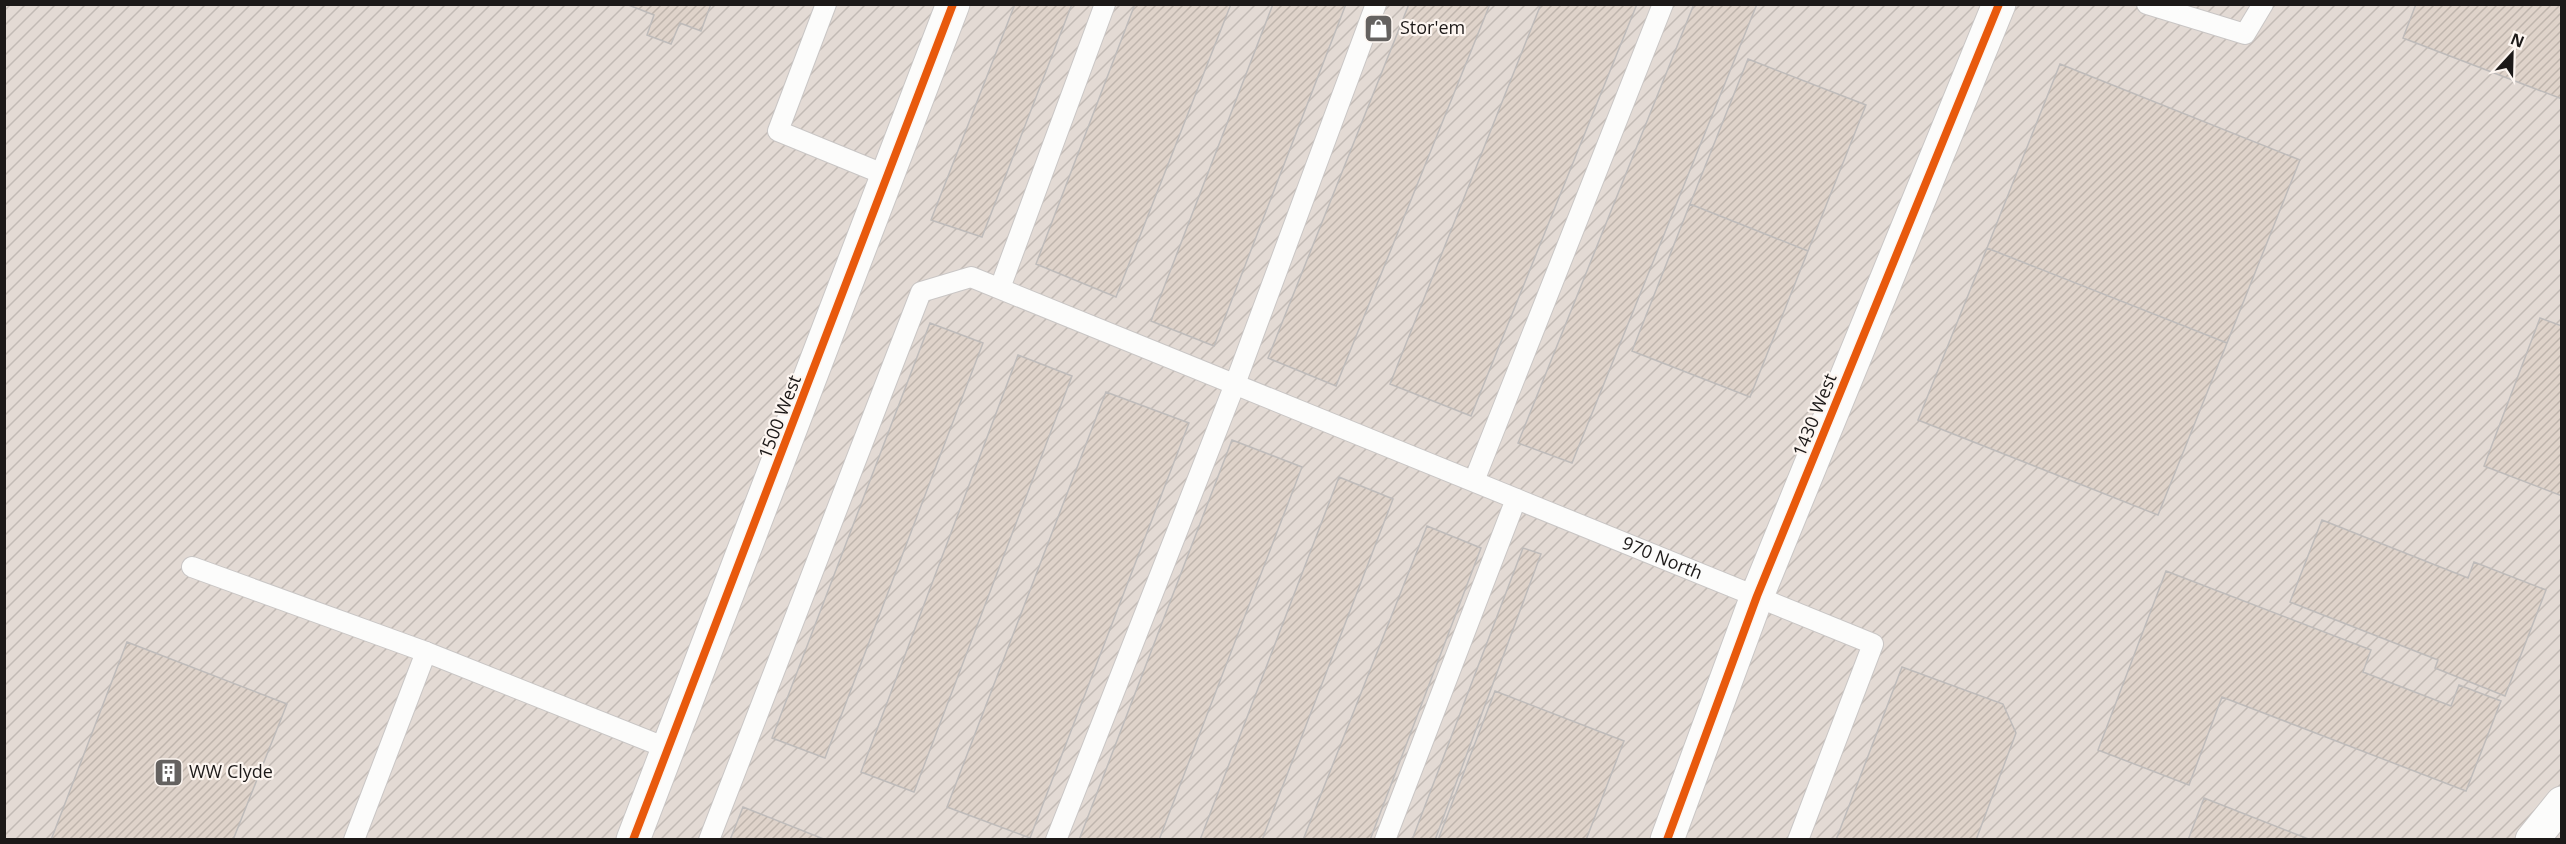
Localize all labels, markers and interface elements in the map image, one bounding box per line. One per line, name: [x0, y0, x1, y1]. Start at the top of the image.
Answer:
shop icon: Stor'em: [1363, 12, 1395, 44]
place label: Stor'em: [1400, 15, 1465, 39]
north arrow: [2482, 24, 2542, 84]
text: N: [2507, 27, 2528, 53]
street label: 1430 West: [1787, 370, 1842, 460]
street label: 1500 West: [752, 371, 806, 462]
street label: 970 North: [1619, 530, 1706, 584]
building icon: WW Clyde: [152, 756, 184, 788]
place label: WW Clyde: [189, 759, 273, 783]

